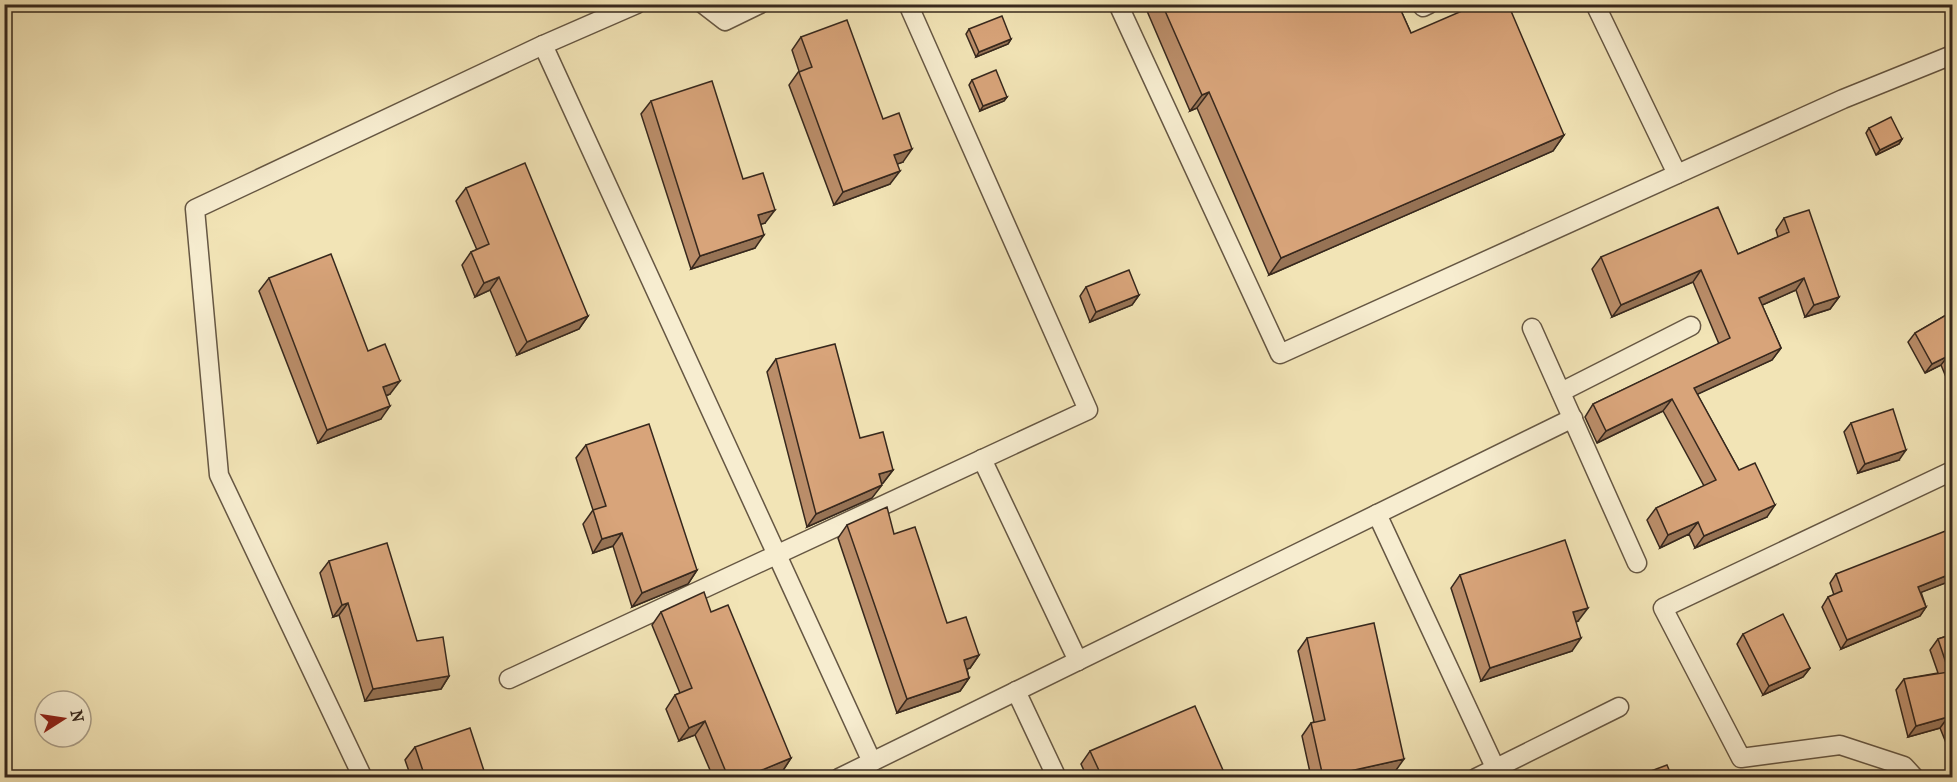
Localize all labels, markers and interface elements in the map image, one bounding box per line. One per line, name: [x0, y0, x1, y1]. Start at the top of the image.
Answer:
north arrow: [33, 689, 93, 749]
text: N: [67, 708, 88, 725]

